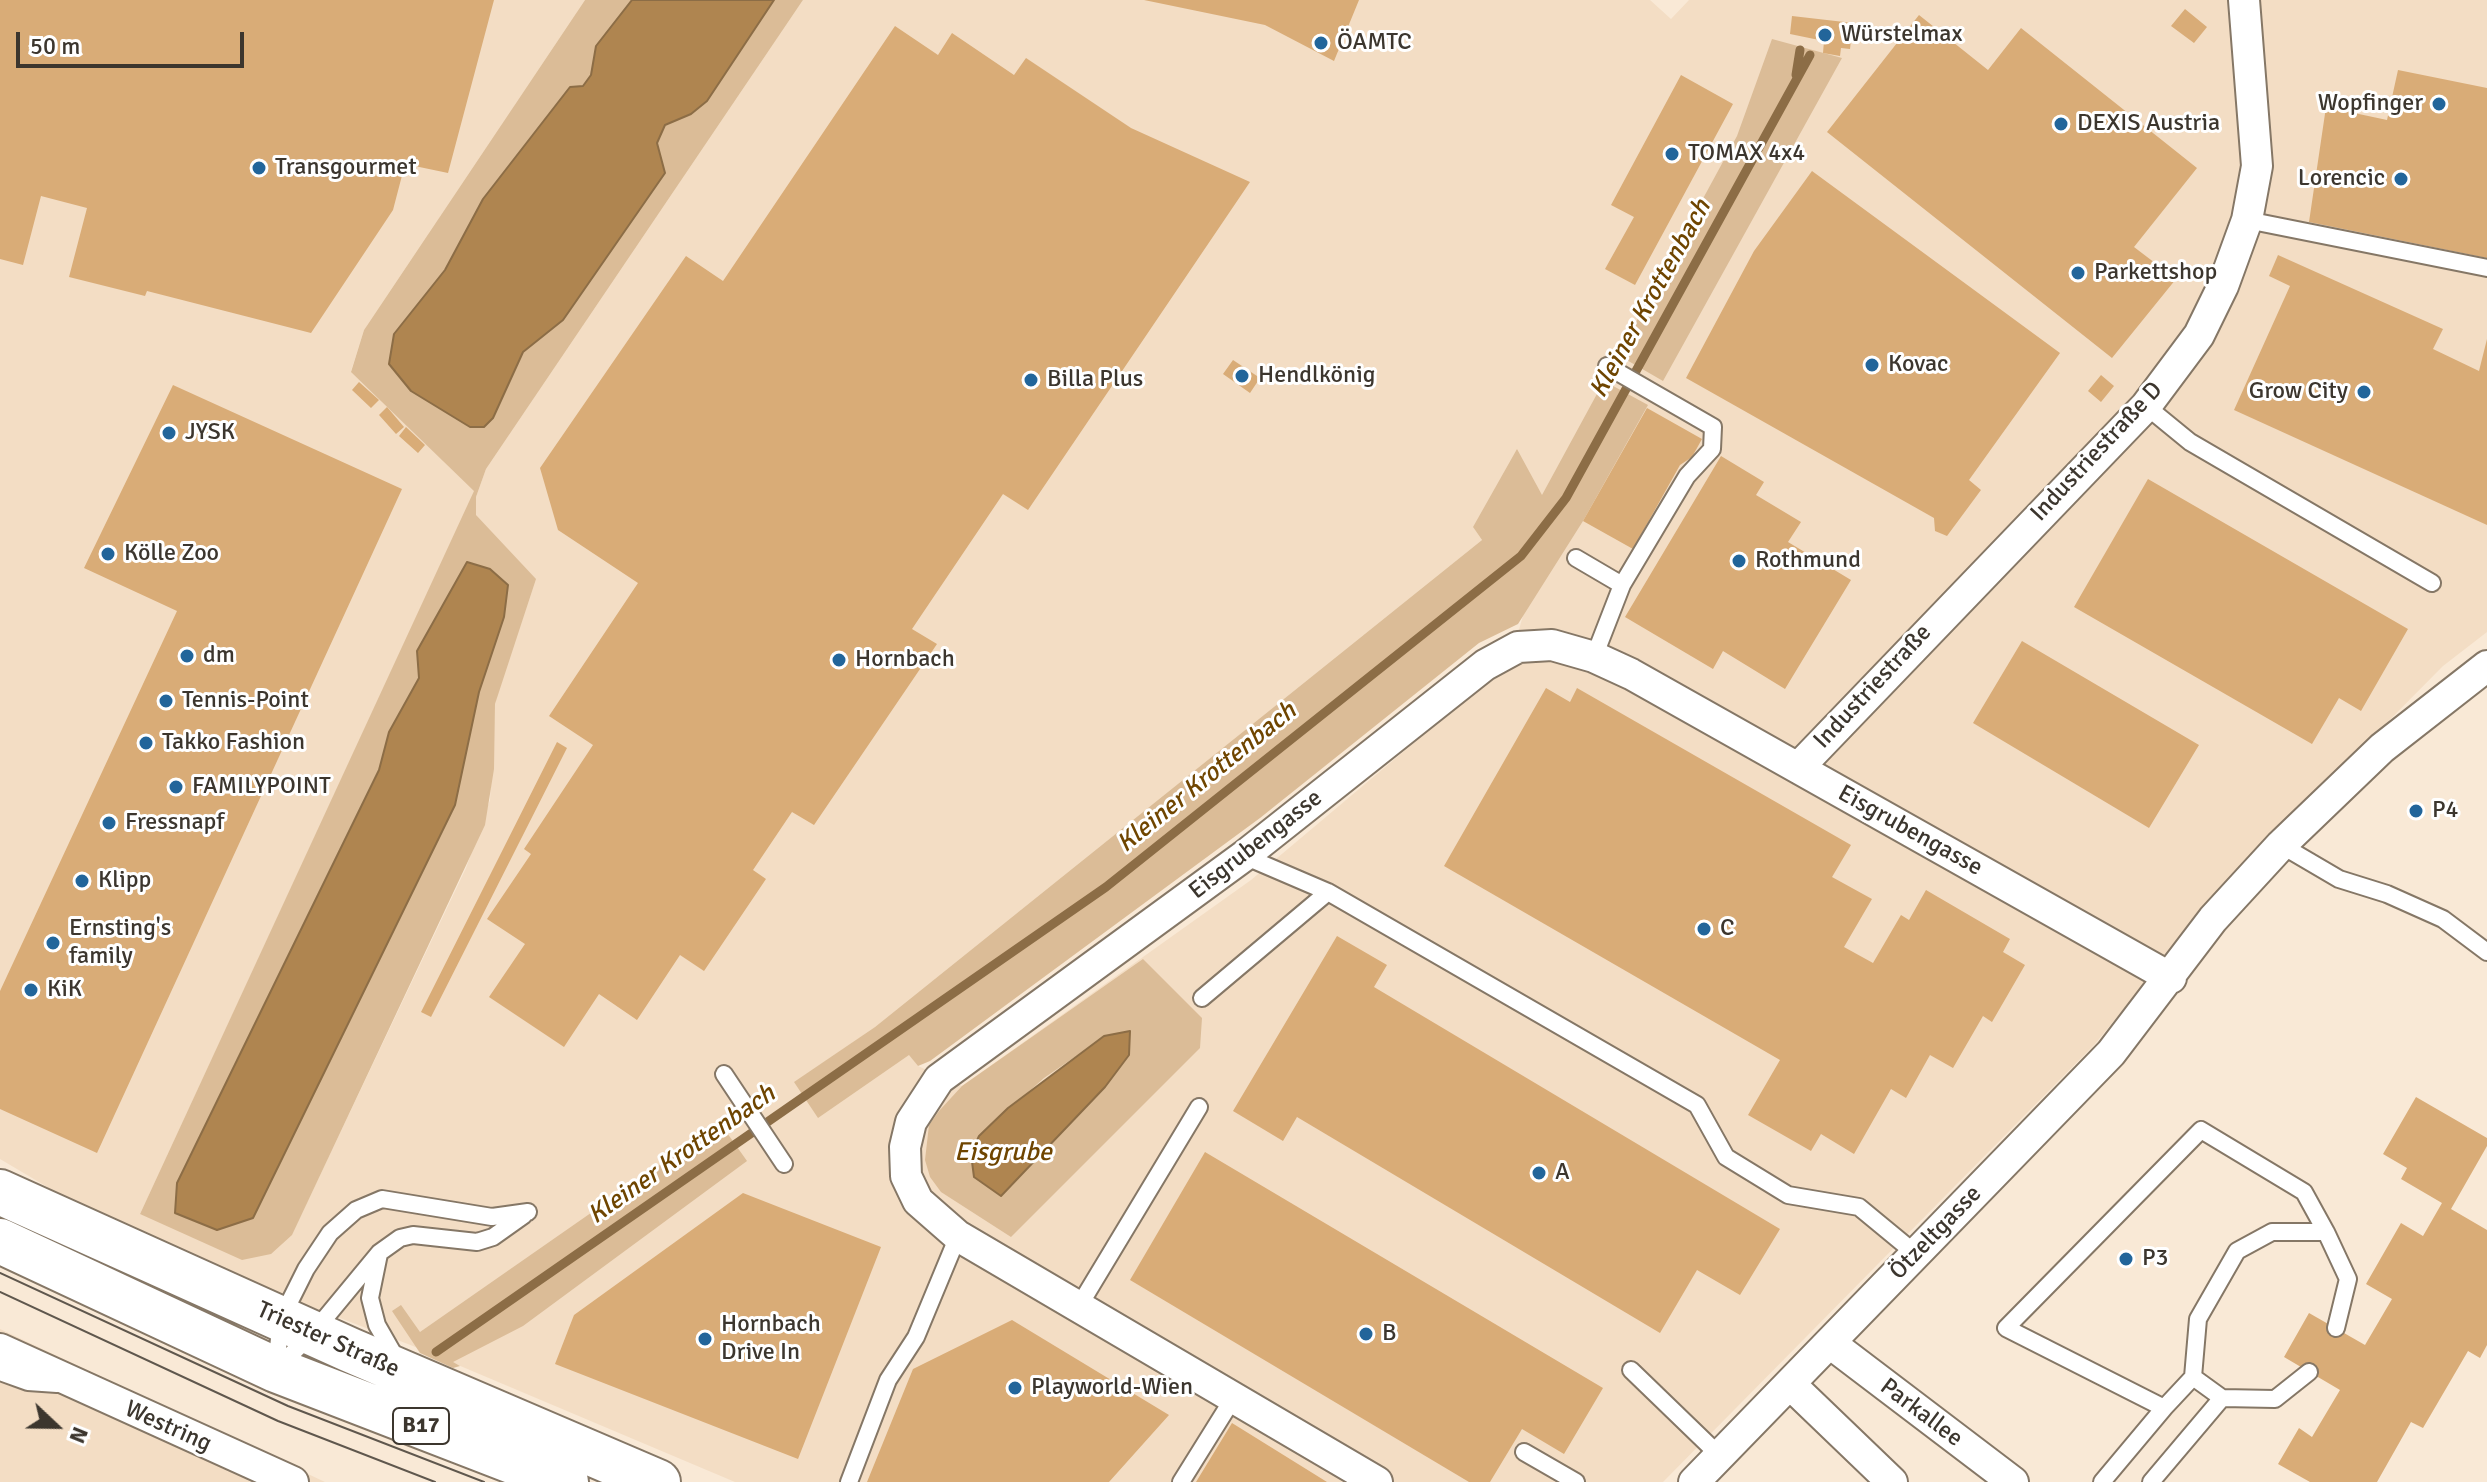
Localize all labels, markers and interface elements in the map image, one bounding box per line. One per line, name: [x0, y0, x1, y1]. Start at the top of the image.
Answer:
scale bar: [20, 16, 248, 66]
place label: Würstelmax: [1841, 21, 1963, 49]
marker: Würstelmax: [1816, 26, 1834, 44]
place label: ÖAMTC: [1337, 29, 1412, 57]
text: 50 m: [30, 31, 80, 61]
marker: ÖAMTC: [1312, 34, 1330, 52]
place label: Wopfinger: [2318, 90, 2423, 118]
marker: Wopfinger: [2430, 95, 2448, 113]
place label: DEXIS Austria: [2077, 110, 2220, 138]
marker: DEXIS Austria: [2052, 115, 2070, 133]
place label: TOMAX 4x4: [1688, 140, 1805, 168]
marker: TOMAX 4x4: [1663, 145, 1681, 163]
place label: Transgourmet: [275, 154, 417, 182]
marker: Transgourmet: [250, 159, 268, 177]
place label: Lorencic: [2298, 165, 2385, 193]
marker: Lorencic: [2392, 170, 2410, 188]
water label: Kleiner Krottenbach: [1584, 195, 1718, 403]
place label: Parkettshop: [2094, 259, 2217, 287]
marker: Parkettshop: [2069, 264, 2087, 282]
place label: Kovac: [1888, 351, 1948, 379]
marker: Kovac: [1863, 356, 1881, 374]
place label: Hendlkönig: [1258, 362, 1375, 390]
place label: Billa Plus: [1047, 366, 1143, 394]
marker: Hendlkönig: [1233, 367, 1251, 385]
marker: Billa Plus: [1022, 371, 1040, 389]
street label: Industriestraße D: [2025, 376, 2169, 528]
place label: Grow City: [2249, 378, 2348, 406]
marker: Grow City: [2355, 383, 2373, 401]
place label: JYSK: [185, 419, 235, 447]
marker: JYSK: [160, 424, 178, 442]
place label: Kölle Zoo: [124, 540, 219, 568]
marker: Kölle Zoo: [99, 545, 117, 563]
place label: Rothmund: [1755, 547, 1861, 575]
marker: Rothmund: [1730, 552, 1748, 570]
street label: Industriestraße: [1808, 619, 1938, 755]
place label: dm: [203, 642, 235, 670]
place label: Hornbach: [855, 646, 955, 674]
marker: dm: [178, 647, 196, 665]
marker: Hornbach: [830, 651, 848, 669]
place label: Tennis-Point: [182, 687, 309, 715]
marker: Tennis-Point: [157, 692, 175, 710]
water label: Kleiner Krottenbach: [1111, 696, 1303, 860]
place label: Takko Fashion: [162, 729, 305, 757]
marker: Takko Fashion: [137, 734, 155, 752]
place label: FAMILYPOINT: [192, 773, 331, 801]
marker: FAMILYPOINT: [167, 778, 185, 796]
street label: Eisgrubengasse: [1833, 779, 1987, 883]
street label: Eisgrubengasse: [1184, 784, 1328, 906]
place label: P4: [2432, 797, 2459, 825]
marker: P4: [2407, 802, 2425, 820]
place label: Fressnapf: [125, 809, 224, 837]
marker: Fressnapf: [100, 814, 118, 832]
place label: Klipp: [98, 867, 151, 895]
marker: Klipp: [73, 872, 91, 890]
place label: Ernsting's family: [69, 915, 171, 971]
place label: C: [1720, 915, 1734, 943]
marker: C: [1695, 920, 1713, 938]
marker: Ernsting's family: [44, 934, 62, 952]
place label: KiK: [47, 976, 82, 1004]
marker: KiK: [22, 981, 40, 999]
water label: Kleiner Krottenbach: [582, 1079, 782, 1231]
water label: Eisgrube: [954, 1137, 1052, 1169]
place label: A: [1555, 1159, 1570, 1187]
marker: A: [1530, 1164, 1548, 1182]
street label: Ötzeltgasse: [1884, 1180, 1988, 1286]
place label: P3: [2142, 1245, 2169, 1273]
marker: P3: [2117, 1250, 2135, 1268]
street label: Triester Straße: [252, 1296, 404, 1384]
place label: Hornbach Drive In: [721, 1311, 821, 1367]
place label: B: [1382, 1320, 1397, 1348]
marker: B: [1357, 1325, 1375, 1343]
marker: Hornbach Drive In: [696, 1330, 714, 1348]
street label: Parkallee: [1874, 1373, 1968, 1453]
place label: Playworld-Wien: [1031, 1374, 1193, 1402]
marker: Playworld-Wien: [1006, 1379, 1024, 1397]
north arrow: [16, 1386, 96, 1466]
street label: Westring: [120, 1395, 216, 1459]
road number: B17: [393, 1408, 449, 1444]
text: N: [63, 1423, 94, 1447]

